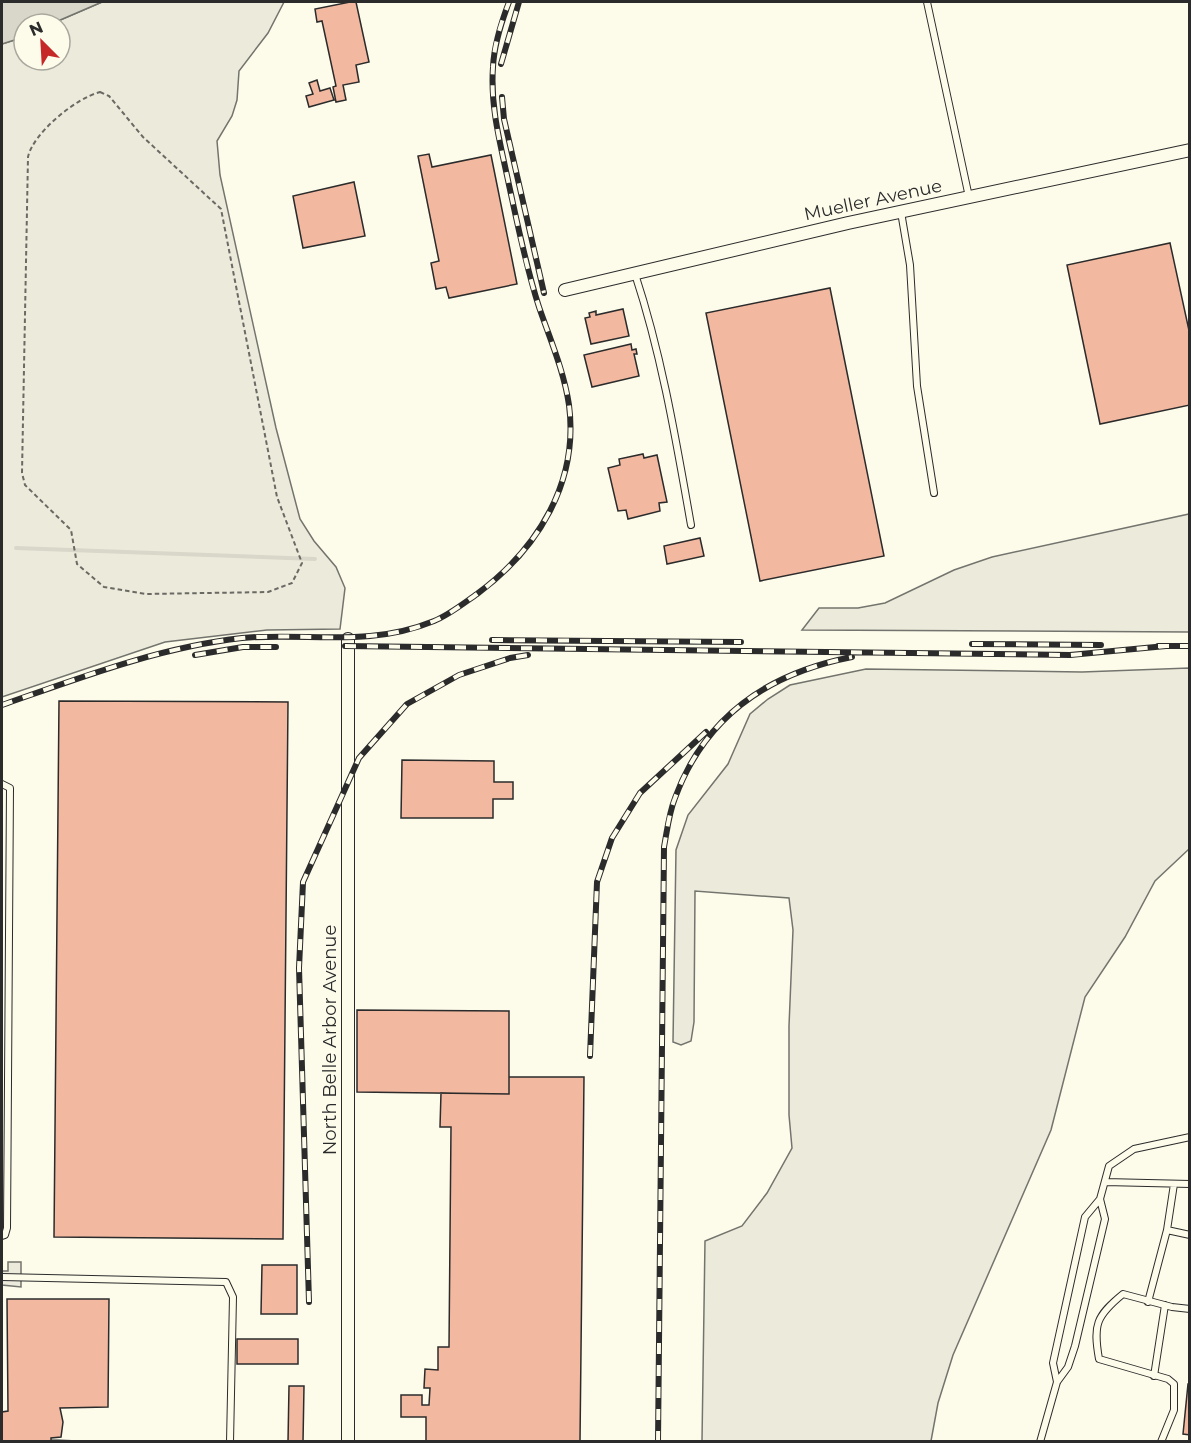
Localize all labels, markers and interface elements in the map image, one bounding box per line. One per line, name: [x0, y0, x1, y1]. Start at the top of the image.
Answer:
north arrow: [12, 12, 72, 72]
text: N: [26, 17, 46, 40]
street label: Mueller Avenue: [802, 175, 944, 225]
street label: North Belle Arbor Avenue: [319, 925, 341, 1155]

